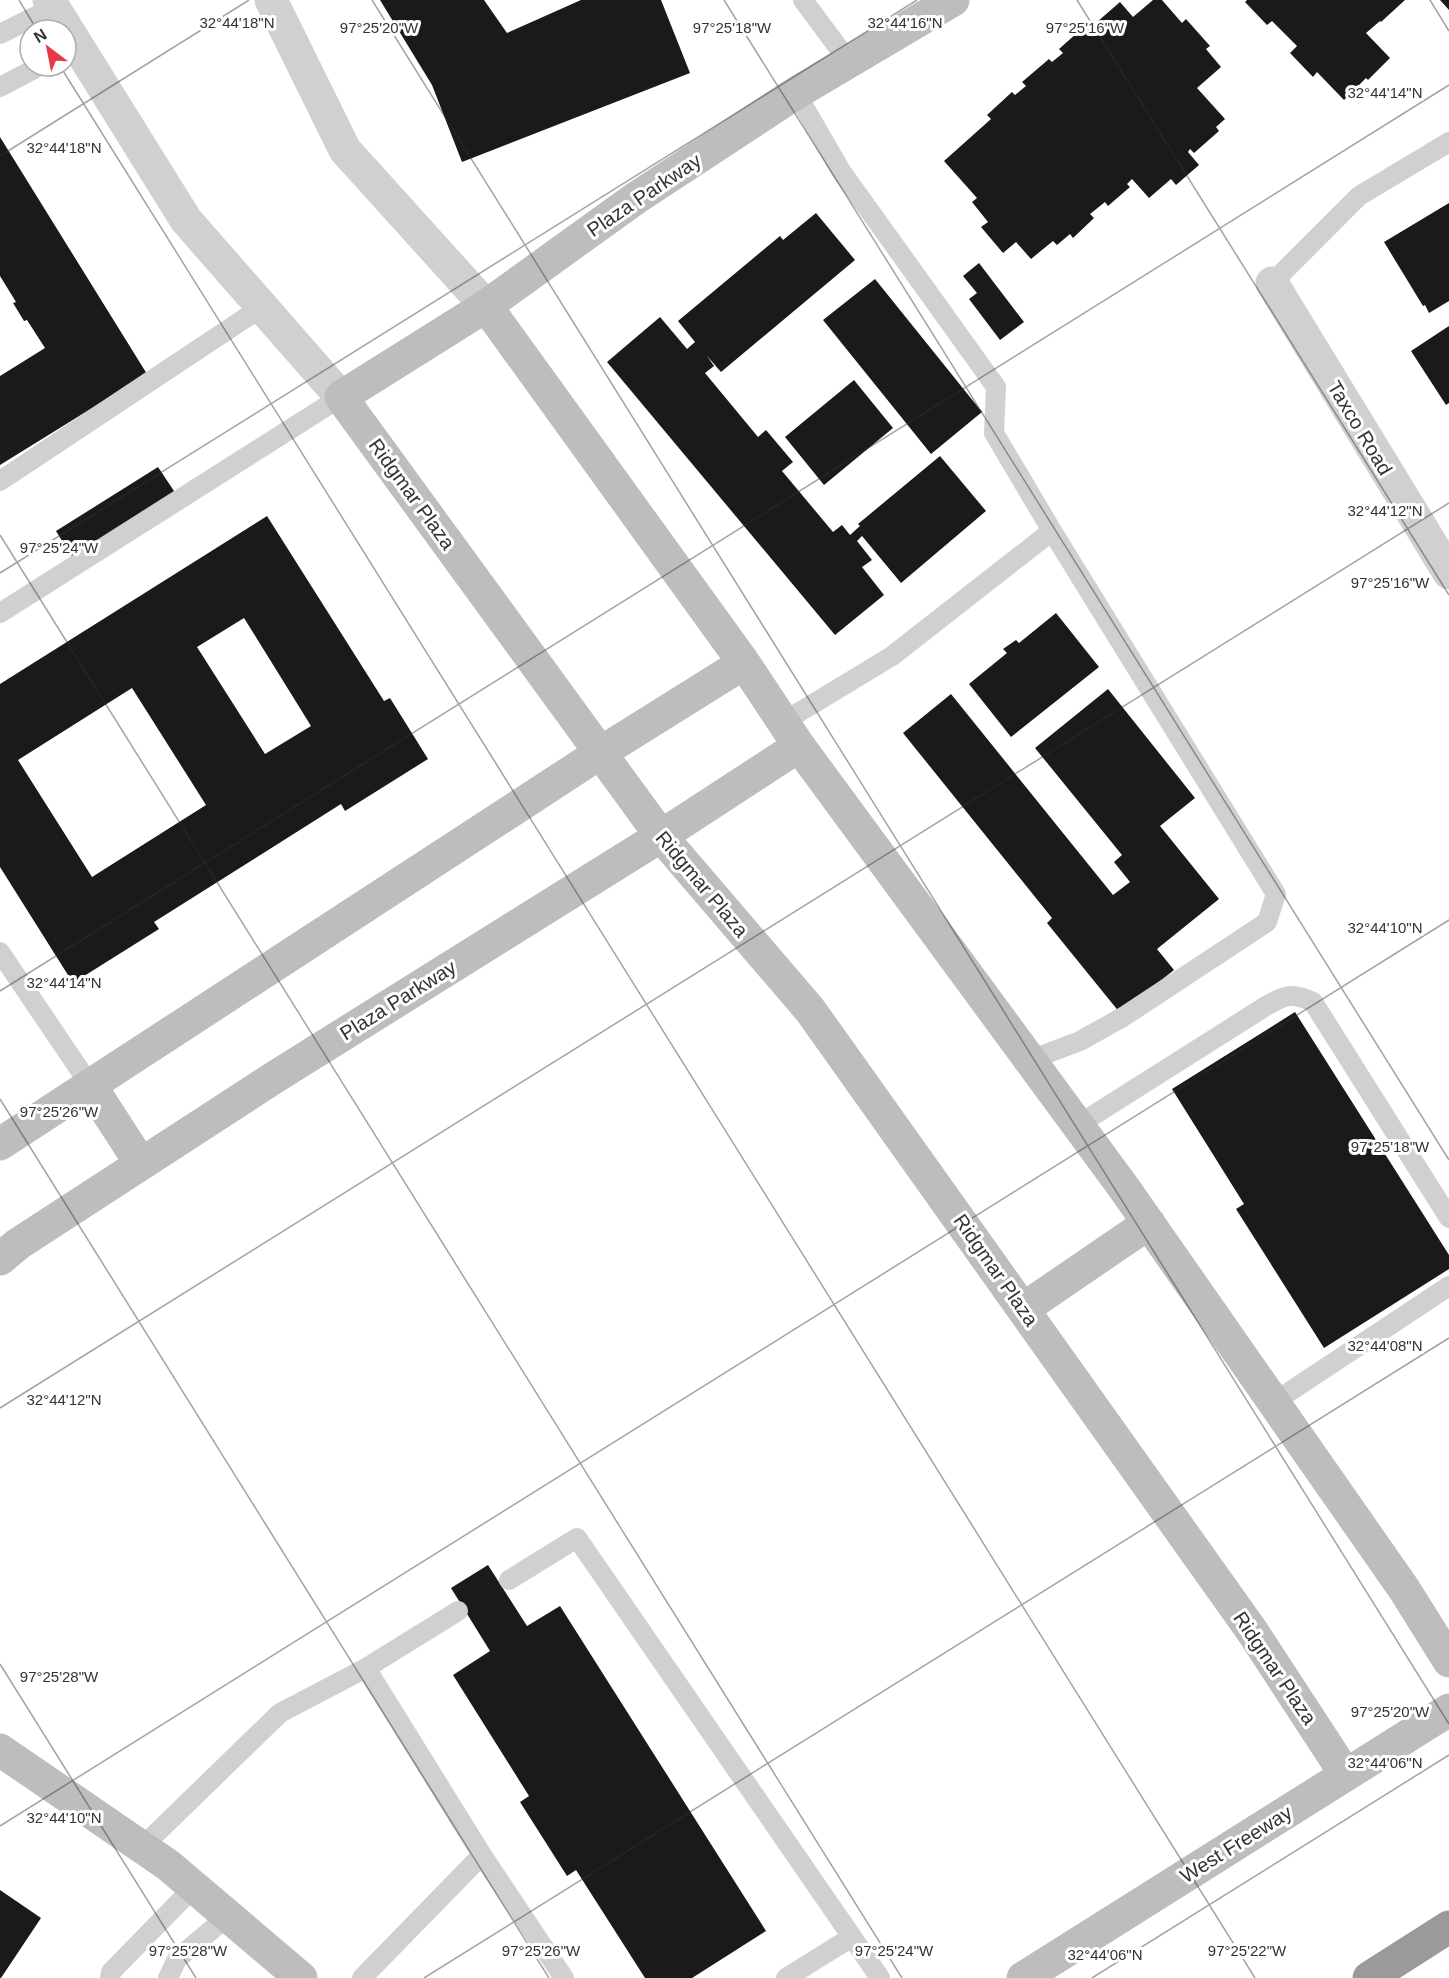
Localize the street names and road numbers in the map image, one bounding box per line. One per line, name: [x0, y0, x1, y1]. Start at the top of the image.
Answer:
street label: Plaza Parkway: [583, 149, 705, 241]
street label: Taxco Road: [1323, 377, 1397, 479]
street label: Ridgmar Plaza: [365, 434, 460, 554]
street label: Ridgmar Plaza: [651, 827, 753, 942]
street label: Plaza Parkway: [336, 956, 460, 1044]
street label: Ridgmar Plaza: [949, 1210, 1043, 1331]
street label: Ridgmar Plaza: [1229, 1607, 1321, 1729]
street label: West Freeway: [1176, 1801, 1296, 1887]

